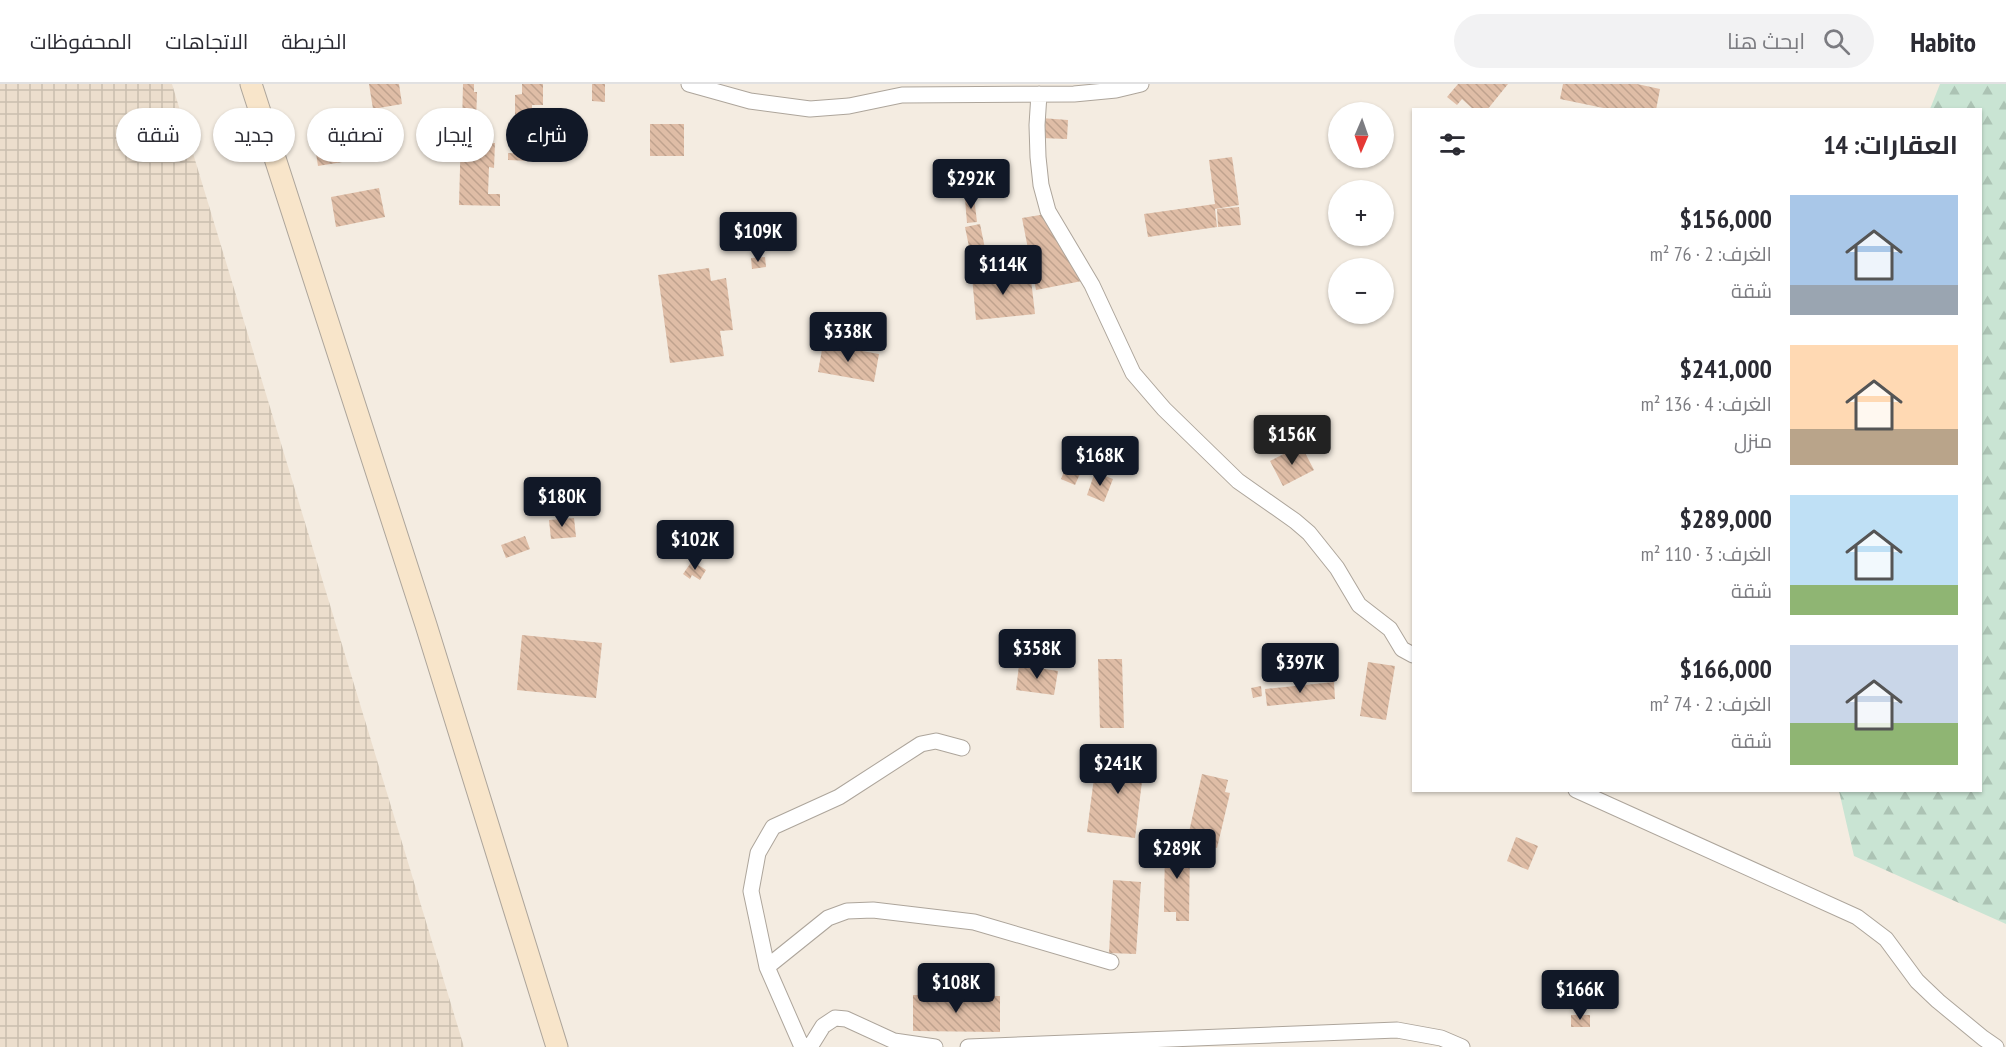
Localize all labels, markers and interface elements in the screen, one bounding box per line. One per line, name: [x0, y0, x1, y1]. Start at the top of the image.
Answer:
search box: [1454, 14, 1874, 68]
text: Habito: [1910, 23, 1976, 60]
icon: search: [1820, 25, 1853, 58]
text: ابحث هنا: [1727, 27, 1805, 55]
text: المحفوظات: [30, 28, 132, 55]
text: الاتجاهات: [165, 28, 248, 55]
text: الخريطة: [281, 28, 347, 55]
north arrow: [1328, 102, 1394, 168]
map controls: [1328, 102, 1394, 324]
chip: شقة: [116, 108, 201, 162]
chip: جديد: [213, 108, 295, 162]
chip: تصفية: [307, 108, 404, 162]
chip: إيجار: [416, 108, 494, 162]
chip: شراء: [506, 108, 588, 162]
icon: filters: [1436, 128, 1469, 161]
text: العقارات: 14: [1823, 128, 1958, 161]
pin: $292K: [929, 159, 1013, 210]
text: $292K: [947, 165, 995, 191]
button: +: [1328, 180, 1394, 246]
text: $156,000: [1679, 202, 1772, 235]
pin: $109K: [716, 212, 800, 263]
text: $109K: [734, 218, 782, 244]
icon: home: [1838, 219, 1910, 291]
text: الغرف: 2 · 76 m²: [1650, 241, 1772, 267]
pin: $114K: [961, 245, 1045, 296]
text: $114K: [979, 251, 1027, 277]
button: −: [1328, 258, 1394, 324]
text: شقة: [1731, 278, 1772, 304]
pin: $338K: [806, 312, 890, 363]
text: $338K: [824, 318, 872, 344]
text: $241,000: [1679, 352, 1772, 385]
icon: home: [1838, 369, 1910, 441]
text: الغرف: 4 · 136 m²: [1641, 391, 1772, 417]
pin: $156K: [1250, 415, 1334, 466]
text: $156K: [1268, 421, 1316, 447]
text: منزل: [1734, 428, 1772, 454]
pin: $168K: [1058, 436, 1142, 487]
text: $168K: [1076, 442, 1124, 468]
pin: $180K: [520, 477, 604, 528]
text: $180K: [538, 483, 586, 509]
text: $289,000: [1679, 502, 1772, 535]
icon: home: [1838, 519, 1910, 591]
pin: $102K: [653, 520, 737, 571]
text: $102K: [671, 526, 719, 552]
text: الغرف: 3 · 110 m²: [1641, 541, 1772, 567]
text: شقة: [1731, 578, 1772, 604]
pin: $358K: [995, 629, 1079, 680]
text: $358K: [1013, 635, 1061, 661]
pin: $397K: [1258, 643, 1342, 694]
text: $397K: [1276, 649, 1324, 675]
text: $166,000: [1679, 652, 1772, 685]
icon: home: [1838, 669, 1910, 741]
text: الغرف: 2 · 74 m²: [1650, 691, 1772, 717]
text: شقة: [1731, 728, 1772, 754]
pin: $241K: [1076, 744, 1160, 795]
text: $241K: [1094, 750, 1142, 776]
pin: $289K: [1135, 829, 1219, 880]
text: $289K: [1153, 835, 1201, 861]
pin: $108K: [914, 963, 998, 1014]
text: $108K: [932, 969, 980, 995]
pin: $166K: [1538, 970, 1622, 1021]
text: $166K: [1556, 976, 1604, 1002]

